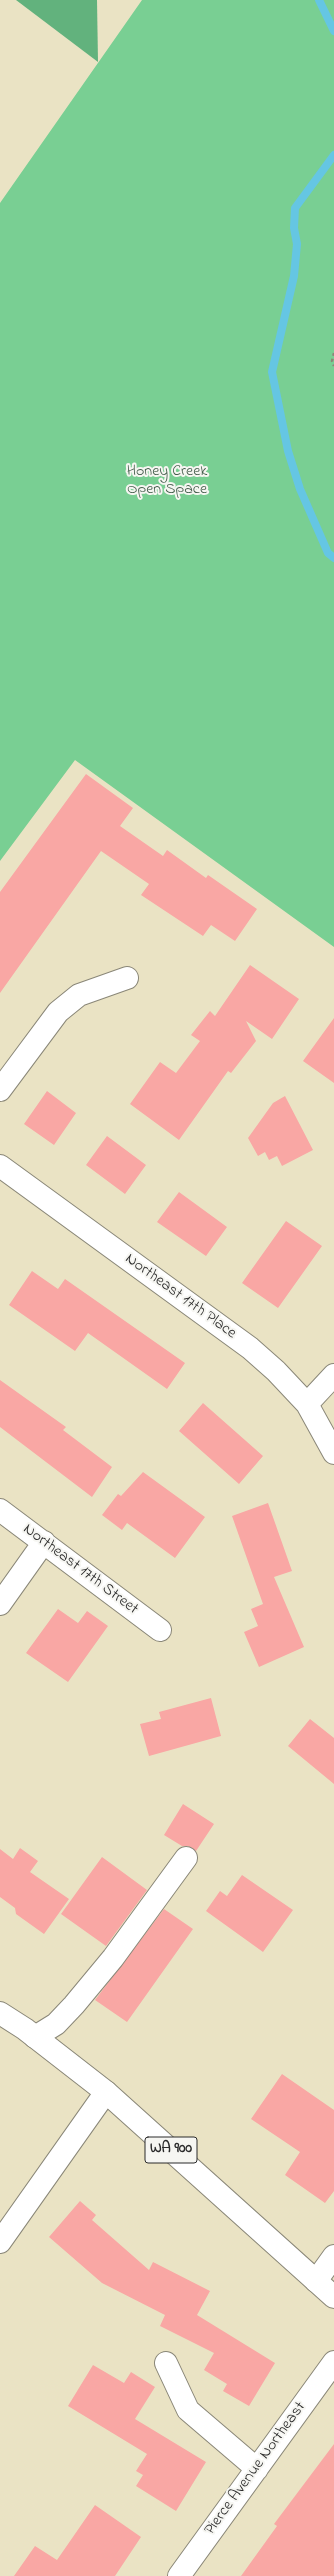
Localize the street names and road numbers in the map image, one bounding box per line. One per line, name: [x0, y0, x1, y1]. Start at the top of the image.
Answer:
street label: Northeast 17th Place: [121, 1250, 239, 1344]
street label: Northeast 17th Street: [19, 1520, 141, 1620]
road number: WA 900: [145, 2137, 197, 2163]
street label: Pierce Avenue Northeast: [201, 2399, 311, 2539]

